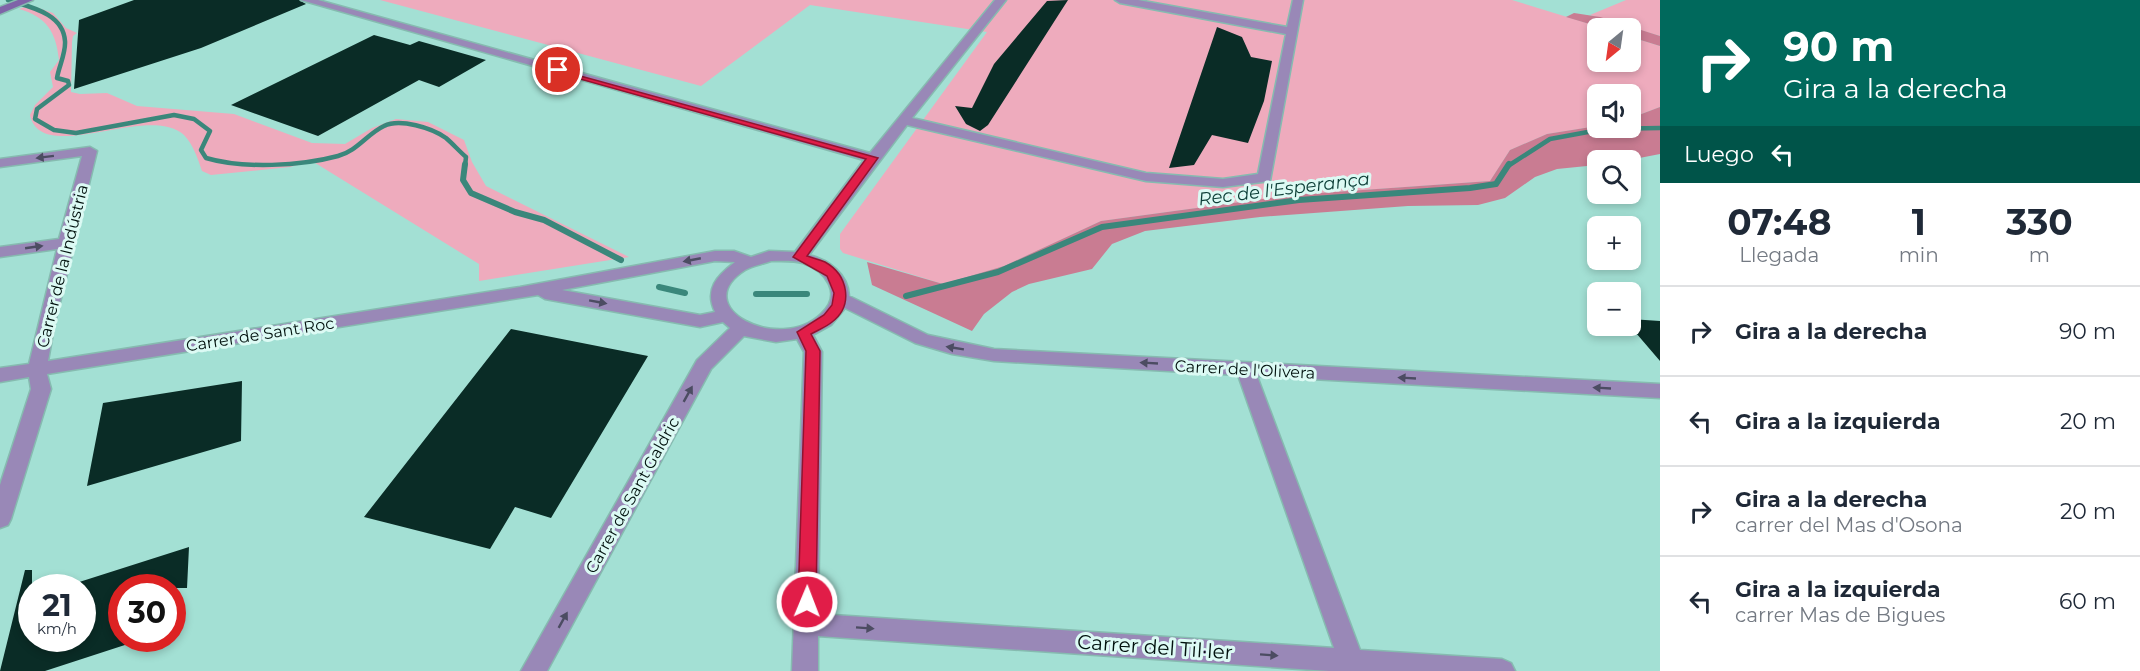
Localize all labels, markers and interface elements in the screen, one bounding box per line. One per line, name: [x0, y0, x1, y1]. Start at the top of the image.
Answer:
north arrow: [1587, 18, 1641, 72]
map controls: [1587, 18, 1641, 336]
text: 90 m: [1783, 20, 1894, 72]
icon: right: [1684, 24, 1762, 102]
pin: [532, 44, 583, 95]
icon: arrive: [541, 53, 574, 86]
text: Gira a la derecha: [1783, 72, 2008, 105]
button: sound: [1587, 84, 1641, 138]
icon: left: [1766, 138, 1799, 171]
text: Luego: [1684, 141, 1754, 168]
button: search: [1587, 150, 1641, 204]
one-way arrow: [35, 152, 54, 162]
water label: Rec de l'Esperança: [1197, 168, 1371, 210]
street label: Carrer de la Indústria: [33, 182, 92, 350]
text: 07:48: [1727, 200, 1831, 244]
text: 1: [1912, 200, 1926, 244]
text: 330: [2006, 200, 2073, 244]
button: +: [1587, 216, 1641, 270]
one-way arrow: [24, 243, 43, 252]
text: Llegada: [1739, 243, 1819, 267]
text: min: [1899, 243, 1939, 267]
text: m: [2029, 243, 2050, 267]
one-way arrow: [682, 256, 701, 265]
button: −: [1587, 282, 1641, 336]
one-way arrow: [589, 298, 608, 307]
street label: Carrer de Sant Roc: [185, 313, 335, 356]
icon: right: [1684, 315, 1717, 348]
text: Gira a la derecha: [1735, 318, 1927, 345]
text: 90 m: [2059, 318, 2116, 345]
one-way arrow: [945, 343, 964, 352]
street label: Carrer de l'Olivera: [1174, 356, 1316, 383]
one-way arrow: [1140, 359, 1159, 368]
one-way arrow: [1397, 373, 1416, 382]
one-way arrow: [1592, 384, 1611, 393]
one-way arrow: [683, 385, 693, 402]
icon: left: [1684, 405, 1717, 438]
text: Gira a la izquierda: [1735, 408, 1941, 435]
text: 20 m: [2060, 408, 2116, 435]
street label: Carrer de Sant Galdric: [582, 414, 683, 577]
text: Gira a la derecha: [1735, 486, 1927, 513]
icon: right: [1684, 495, 1717, 528]
text: 20 m: [2060, 498, 2116, 525]
text: carrer del Mas d'Osona: [1735, 513, 1963, 537]
position arrow: [775, 570, 839, 634]
speed limit sign: 30: [108, 574, 186, 652]
text: Gira a la izquierda: [1735, 576, 1941, 603]
icon: left: [1684, 585, 1717, 618]
text: 21: [42, 587, 72, 624]
text: 60 m: [2059, 588, 2116, 615]
text: carrer Mas de Bigues: [1735, 603, 1945, 627]
one-way arrow: [558, 611, 568, 628]
text: km/h: [37, 619, 77, 638]
one-way arrow: [856, 623, 875, 633]
street label: Carrer del Til·ler: [1076, 630, 1234, 664]
one-way arrow: [1260, 650, 1279, 660]

